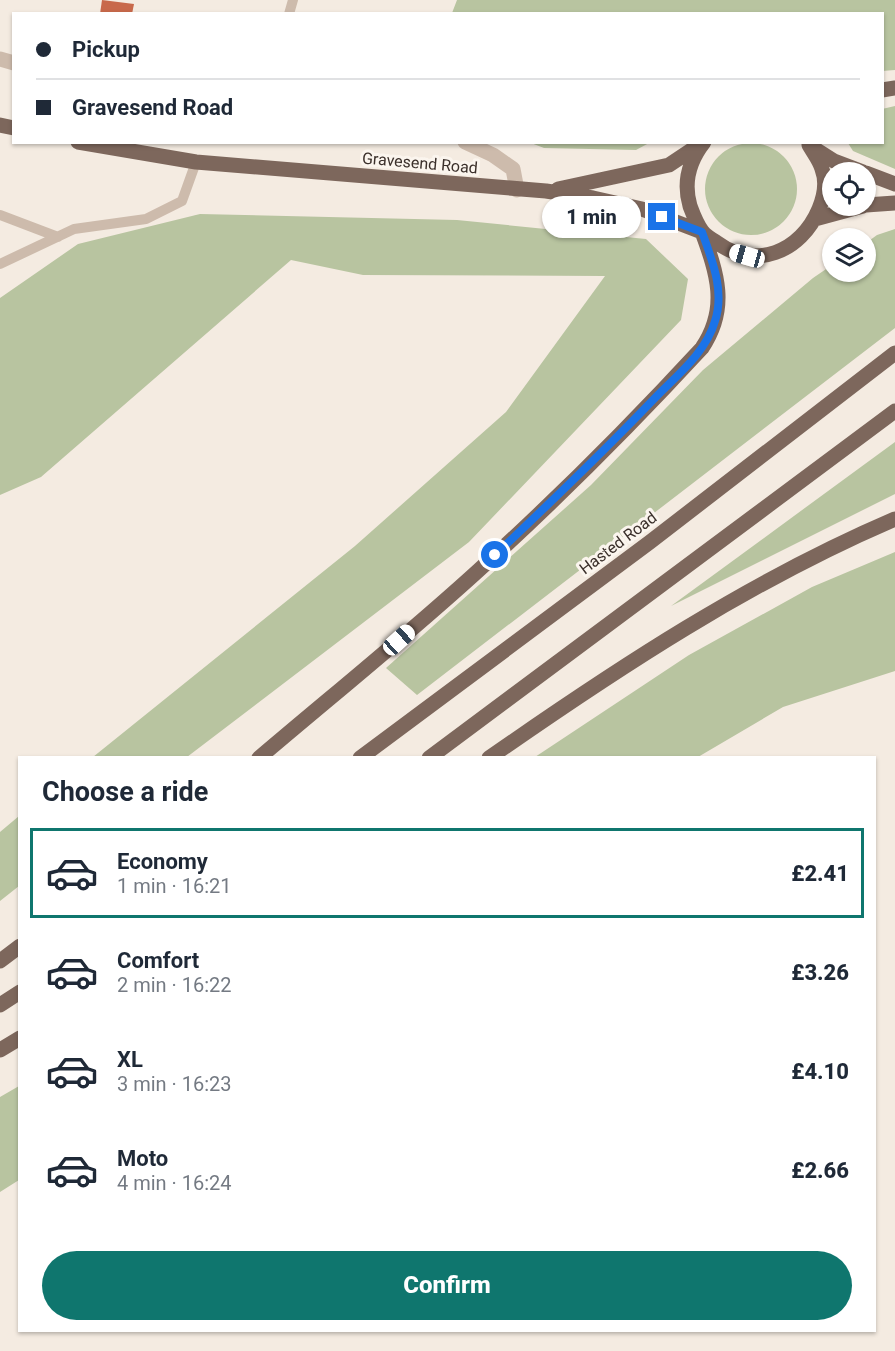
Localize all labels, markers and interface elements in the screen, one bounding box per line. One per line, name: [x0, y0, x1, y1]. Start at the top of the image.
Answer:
text: Pickup: [72, 37, 140, 62]
text: Gravesend Road: [72, 95, 233, 120]
street label: Gravesend Road: [361, 148, 479, 178]
map controls: [822, 162, 876, 282]
button: locate: [822, 162, 876, 216]
callout: 1 min: [542, 196, 641, 238]
route end: [648, 203, 675, 230]
text: 1 min: [566, 205, 617, 229]
button: layers: [822, 228, 876, 282]
car: [727, 242, 767, 270]
street label: Hasted Road: [576, 508, 660, 578]
route start: [481, 541, 508, 568]
car: [380, 621, 418, 659]
text: Choose a ride: [42, 776, 208, 808]
icon: car: [45, 846, 99, 900]
text: Economy: [117, 849, 208, 874]
text: £2.41: [791, 861, 849, 886]
text: 1 min · 16:21: [117, 874, 232, 898]
icon: car: [45, 945, 99, 999]
text: Comfort: [117, 948, 199, 973]
text: £3.26: [791, 960, 849, 985]
text: 2 min · 16:22: [117, 973, 232, 997]
icon: car: [45, 1044, 99, 1098]
text: XL: [117, 1047, 143, 1072]
text: £4.10: [791, 1059, 849, 1084]
text: 3 min · 16:23: [117, 1072, 232, 1096]
icon: car: [45, 1143, 99, 1197]
text: Moto: [117, 1146, 168, 1171]
text: £2.66: [791, 1158, 849, 1183]
text: 4 min · 16:24: [117, 1171, 232, 1195]
button: Confirm: [42, 1251, 852, 1320]

